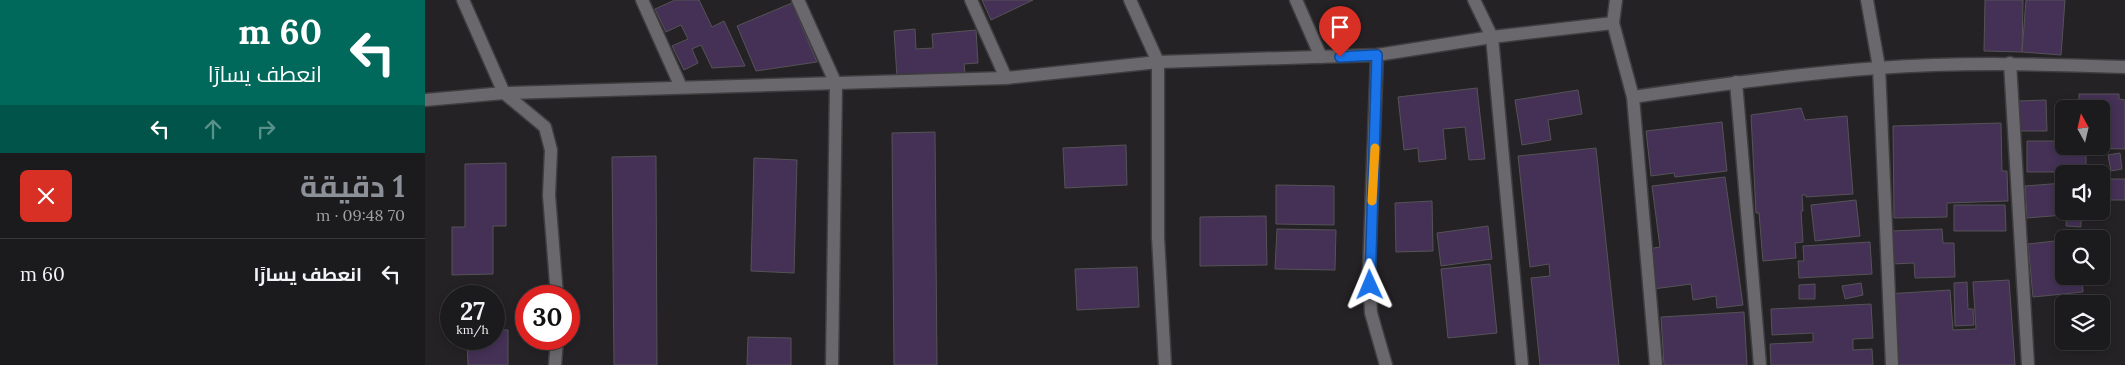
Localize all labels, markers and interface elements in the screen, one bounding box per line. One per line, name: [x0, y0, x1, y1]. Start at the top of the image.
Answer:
pin: [1319, 6, 1361, 57]
text: 60 m: [238, 9, 322, 54]
icon: arrive: [1326, 13, 1354, 41]
icon: left: [340, 20, 405, 85]
text: انعطف يسارًا: [208, 60, 322, 88]
north arrow: [2055, 100, 2110, 155]
map controls: [2055, 100, 2110, 350]
icon: left: [146, 115, 174, 143]
icon: ahead: [199, 115, 227, 143]
icon: right: [252, 115, 280, 143]
button: sound: [2055, 165, 2110, 220]
text: 1 دقيقة: [300, 167, 405, 205]
button: close: [20, 170, 72, 222]
text: 70 m · 09:48: [316, 205, 405, 225]
button: search: [2055, 230, 2110, 285]
position arrow: [1343, 258, 1395, 310]
icon: left: [377, 260, 405, 288]
text: 60 m: [20, 262, 65, 286]
text: انعطف يسارًا: [253, 262, 362, 286]
speed limit sign: 30: [515, 285, 580, 350]
text: 27: [460, 295, 485, 327]
button: layers: [2055, 295, 2110, 350]
text: km/h: [456, 322, 489, 337]

